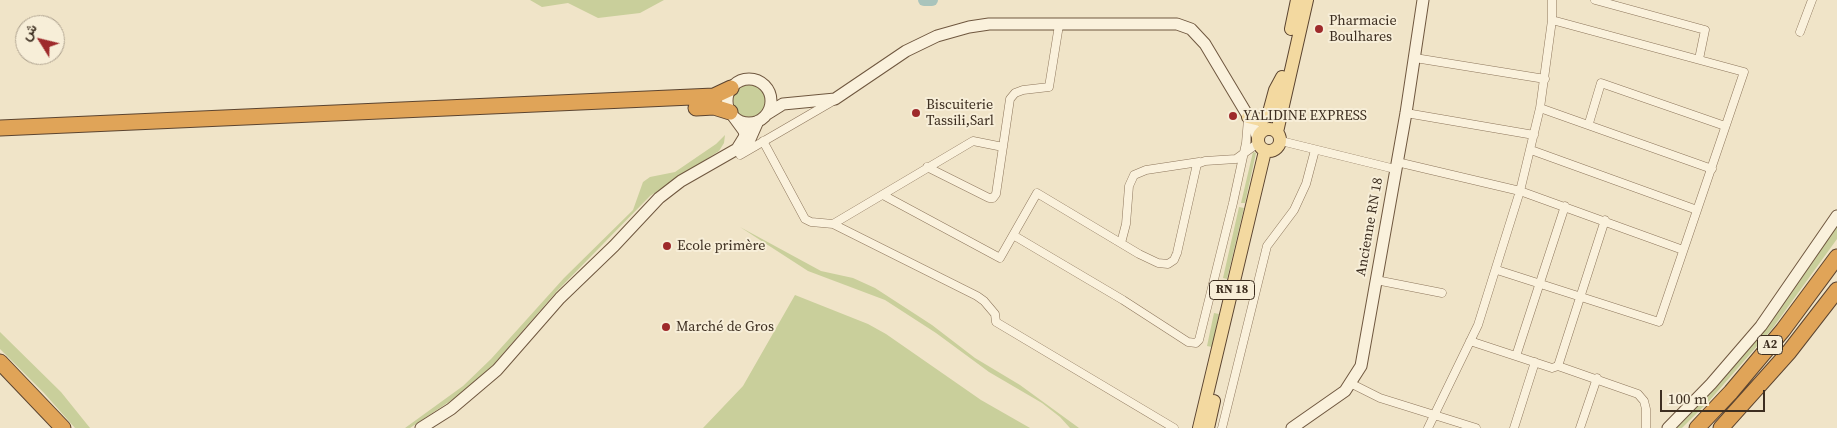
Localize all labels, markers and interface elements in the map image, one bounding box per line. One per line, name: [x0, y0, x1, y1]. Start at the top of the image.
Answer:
place label: Pharmacie Boulhares: [1329, 13, 1397, 46]
north arrow: [15, 15, 65, 65]
text: ش: [16, 19, 42, 44]
marker: Pharmacie Boulhares: [1313, 23, 1325, 35]
place label: Biscuiterie Tassili,Sarl: [926, 97, 994, 130]
marker: Biscuiterie Tassili,Sarl: [910, 107, 922, 119]
place label: YALIDINE EXPRESS: [1243, 108, 1367, 124]
marker: YALIDINE EXPRESS: [1227, 110, 1239, 122]
street label: Ancienne RN 18: [1353, 176, 1387, 278]
place label: Ecole primère: [677, 238, 765, 254]
marker: Ecole primère: [661, 240, 673, 252]
road number: RN 18: [1210, 280, 1254, 300]
place label: Marché de Gros: [676, 319, 774, 335]
marker: Marché de Gros: [660, 321, 672, 333]
road number: A2: [1758, 336, 1782, 354]
scale bar: [1662, 380, 1767, 412]
text: 100 m: [1668, 388, 1708, 409]

